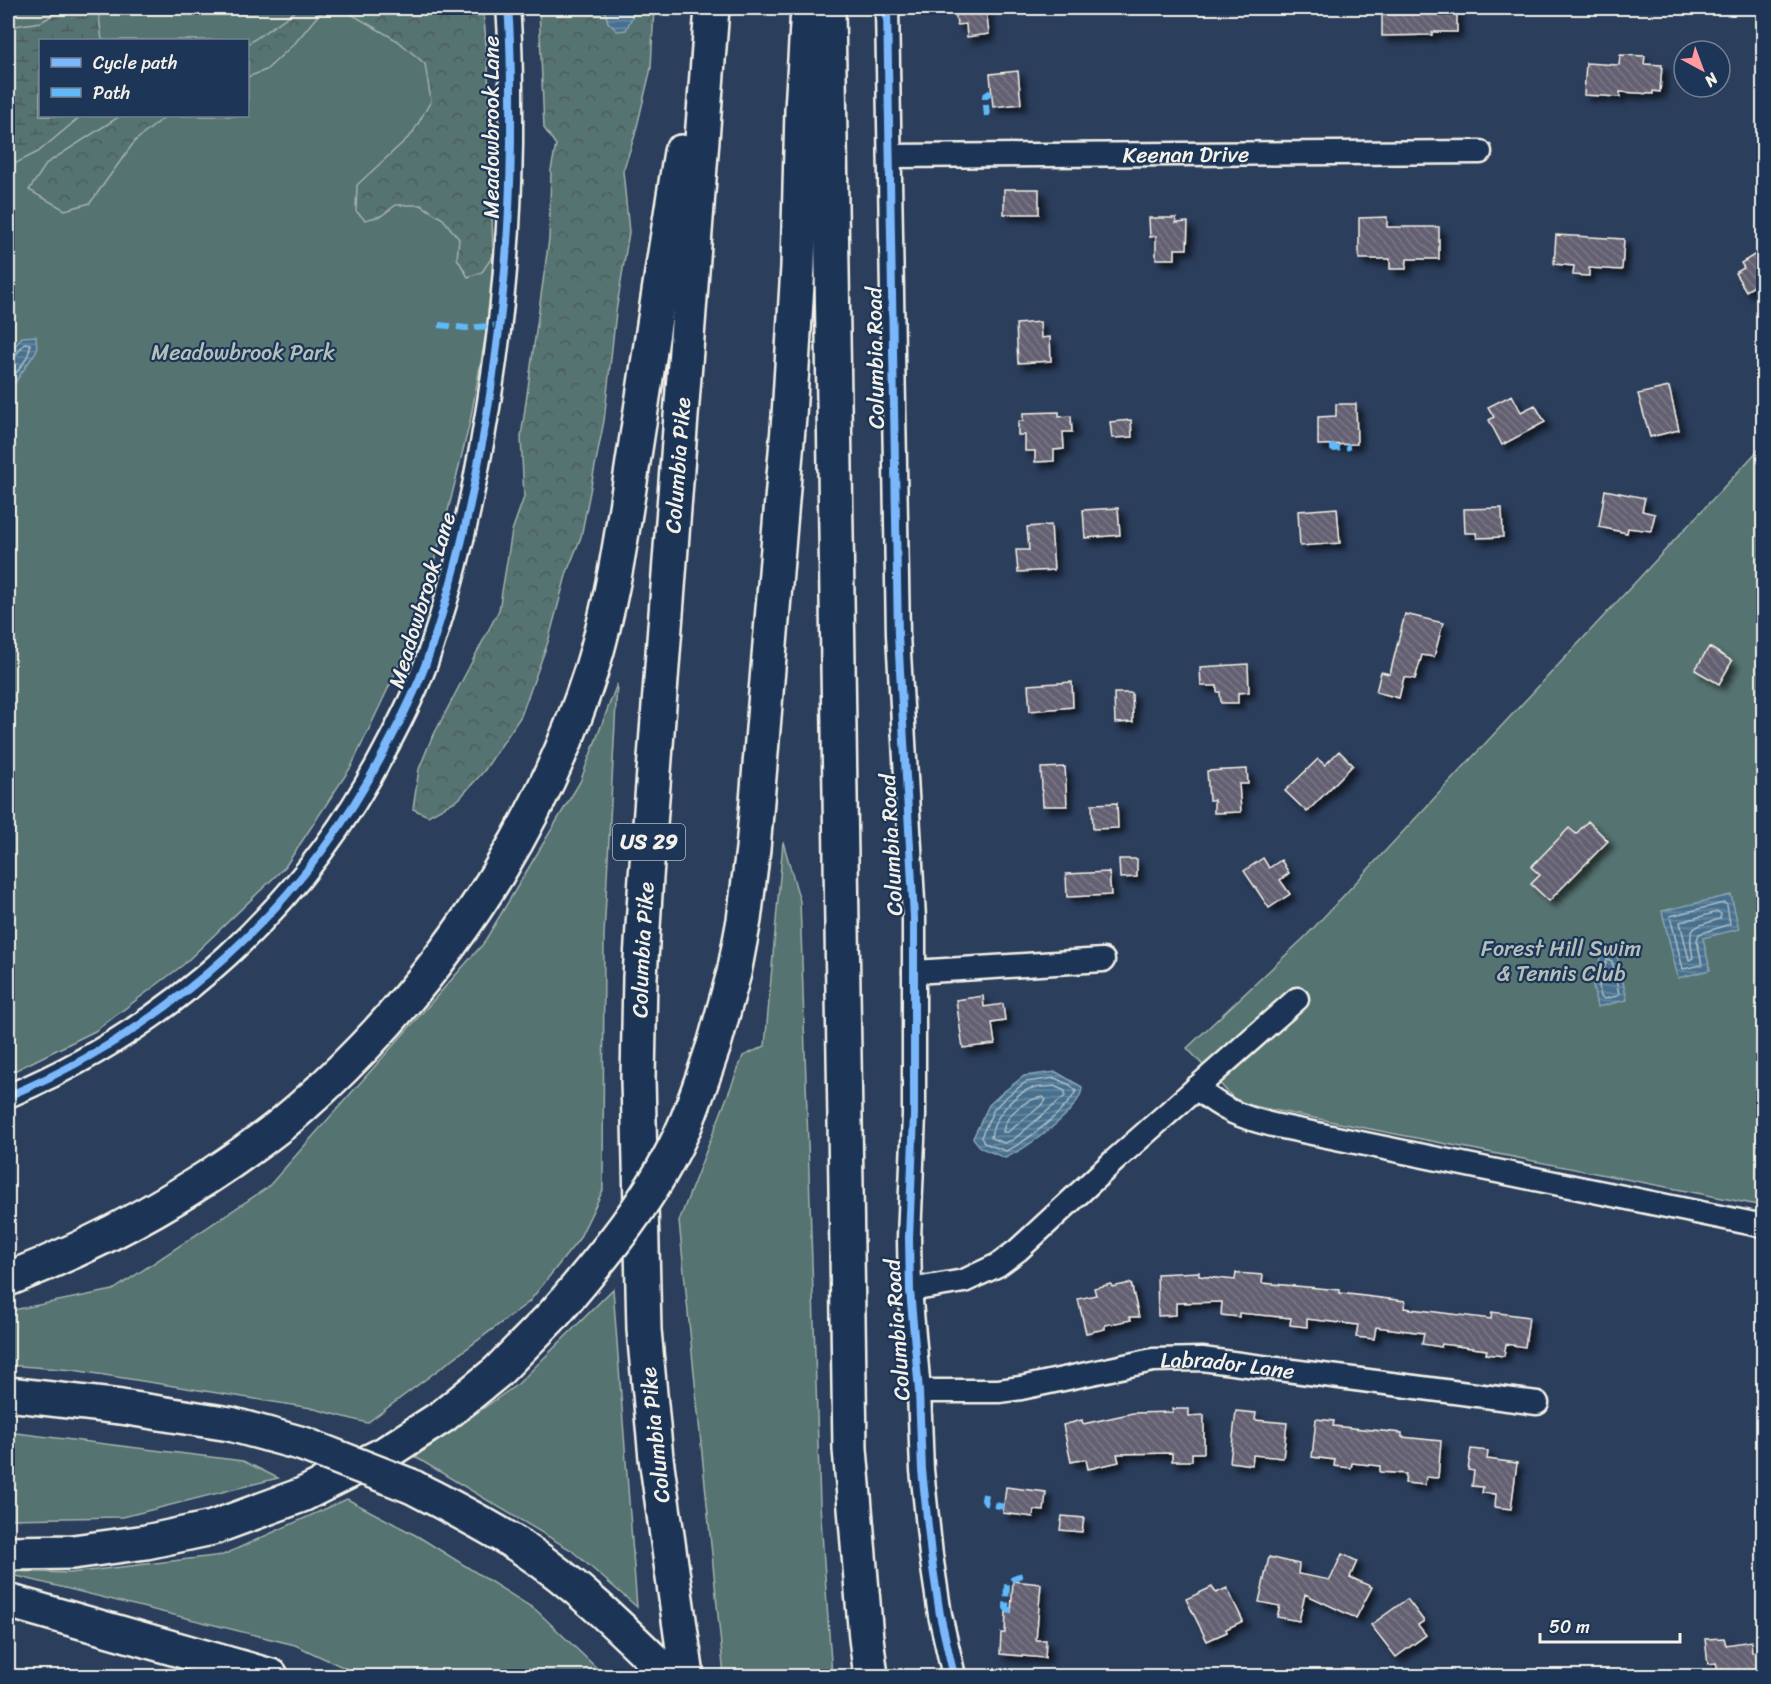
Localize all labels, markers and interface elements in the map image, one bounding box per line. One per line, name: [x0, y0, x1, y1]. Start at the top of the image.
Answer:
street label: Meadowbrook Lane: [472, 36, 511, 218]
legend: [39, 39, 249, 117]
north arrow: [1672, 39, 1732, 99]
text: Cycle path: [93, 47, 177, 79]
text: N: [1697, 65, 1726, 95]
text: Path: [93, 77, 130, 109]
street label: Keenan Drive: [1123, 134, 1249, 174]
street label: Columbia Road: [854, 285, 896, 429]
park label: Meadowbrook Park: [151, 333, 335, 372]
street label: Columbia Pike: [653, 395, 702, 535]
street label: Meadowbrook Lane: [377, 507, 467, 693]
street label: Columbia Road: [868, 772, 914, 917]
road number: US 29: [613, 824, 685, 860]
street label: Columbia Pike: [620, 880, 665, 1018]
park label: Forest Hill Swim & Tennis Club: [1481, 929, 1641, 993]
street label: Columbia Road: [873, 1257, 921, 1402]
street label: Labrador Lane: [1160, 1339, 1297, 1390]
street label: Columbia Pike: [628, 1365, 682, 1505]
scale bar: [1540, 1606, 1680, 1644]
text: 50 m: [1549, 1611, 1590, 1643]

